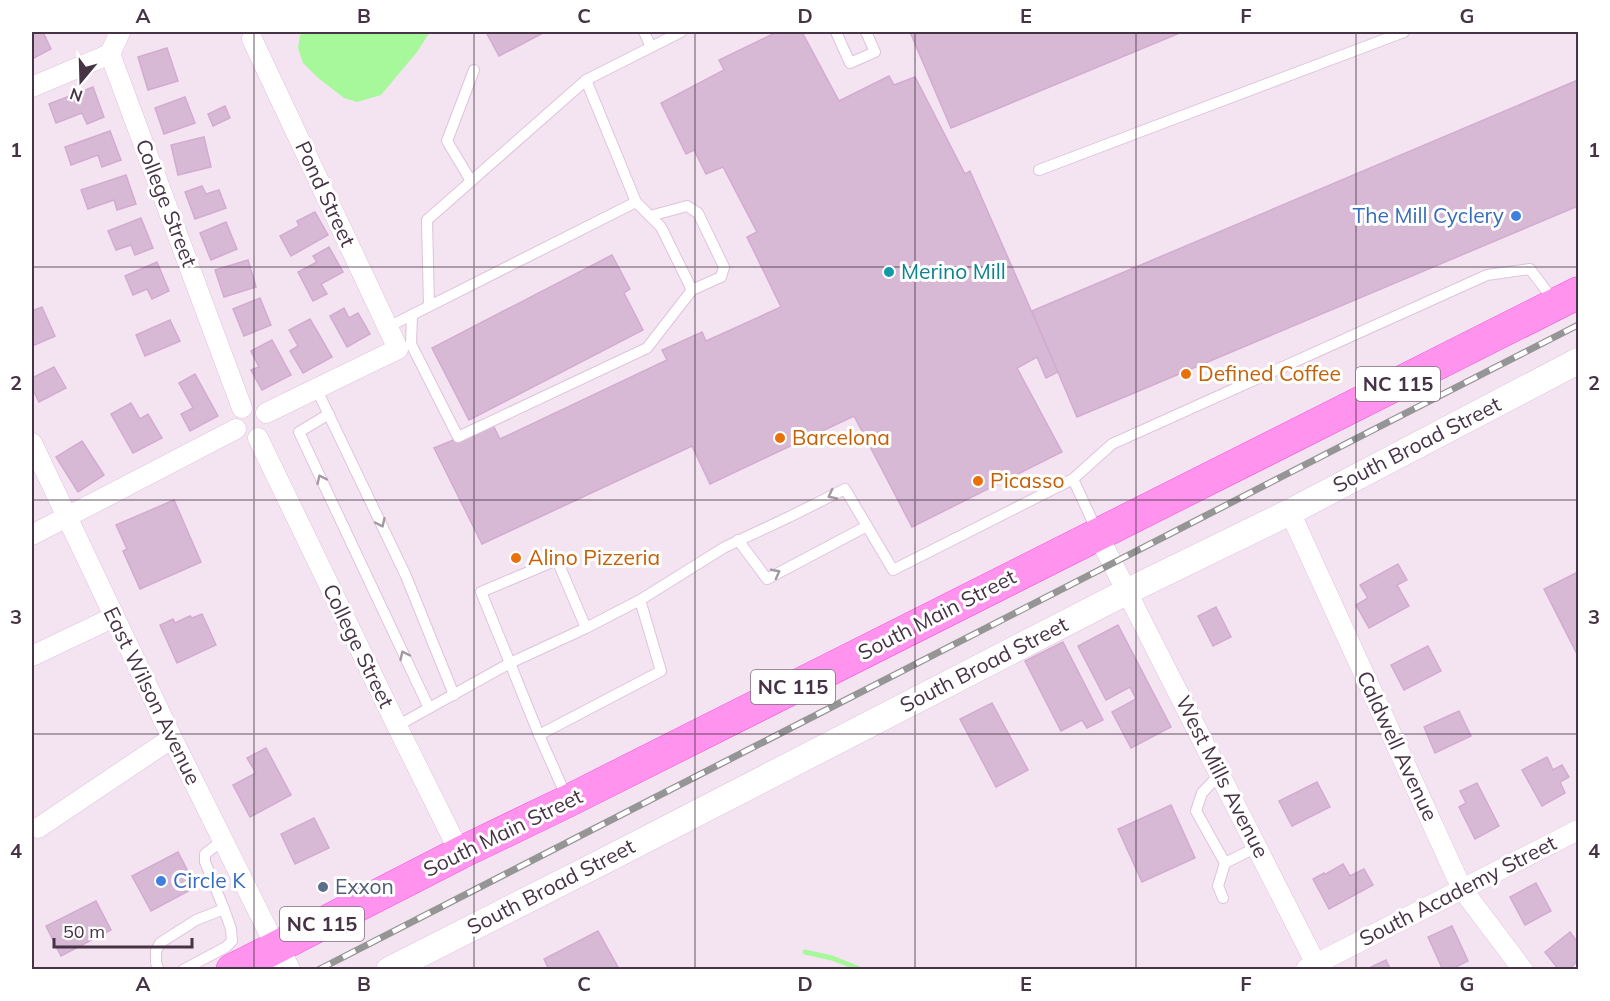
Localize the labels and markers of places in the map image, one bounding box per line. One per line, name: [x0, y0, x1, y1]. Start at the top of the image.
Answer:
place label: The Mill Cyclery: [1353, 202, 1504, 228]
marker: The Mill Cyclery: [1509, 209, 1523, 223]
place label: Merino Mill: [901, 258, 1006, 284]
marker: Merino Mill: [882, 265, 896, 279]
place label: Defined Coffee: [1198, 360, 1341, 386]
marker: Defined Coffee: [1179, 367, 1193, 381]
place label: Barcelona: [792, 424, 890, 450]
marker: Barcelona: [773, 431, 787, 445]
place label: Picasso: [990, 467, 1064, 493]
marker: Picasso: [971, 474, 985, 488]
place label: Alino Pizzeria: [528, 544, 660, 570]
marker: Alino Pizzeria: [509, 551, 523, 565]
place label: Circle K: [173, 867, 246, 893]
place label: Exxon: [335, 873, 394, 899]
marker: Circle K: [154, 874, 168, 888]
marker: Exxon: [316, 880, 330, 894]

